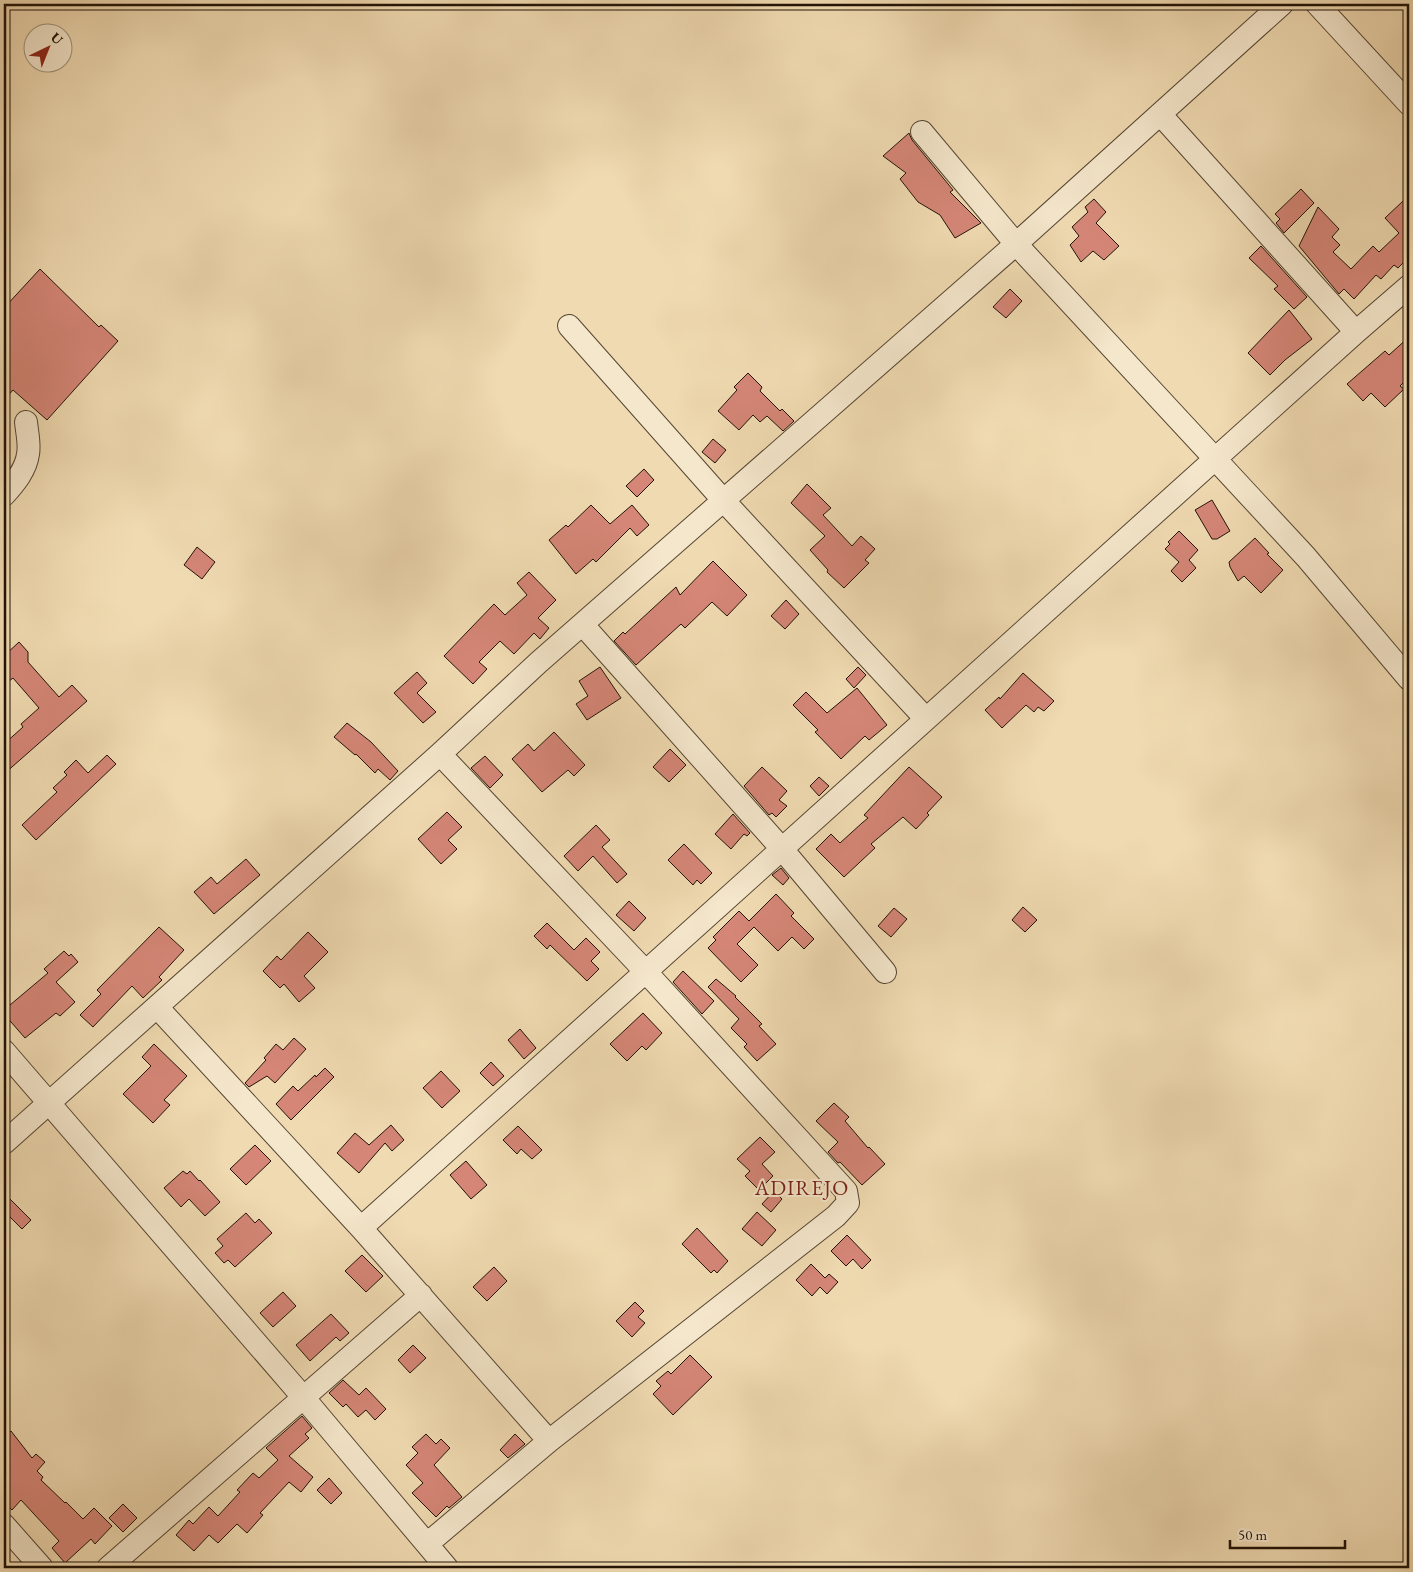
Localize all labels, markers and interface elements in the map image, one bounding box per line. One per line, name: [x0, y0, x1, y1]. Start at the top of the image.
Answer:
north arrow: [22, 22, 72, 72]
text: U: [47, 28, 67, 49]
district label: ADIREJO: [754, 1174, 849, 1201]
scale bar: [1230, 1517, 1346, 1549]
text: 50 m: [1238, 1525, 1267, 1544]

